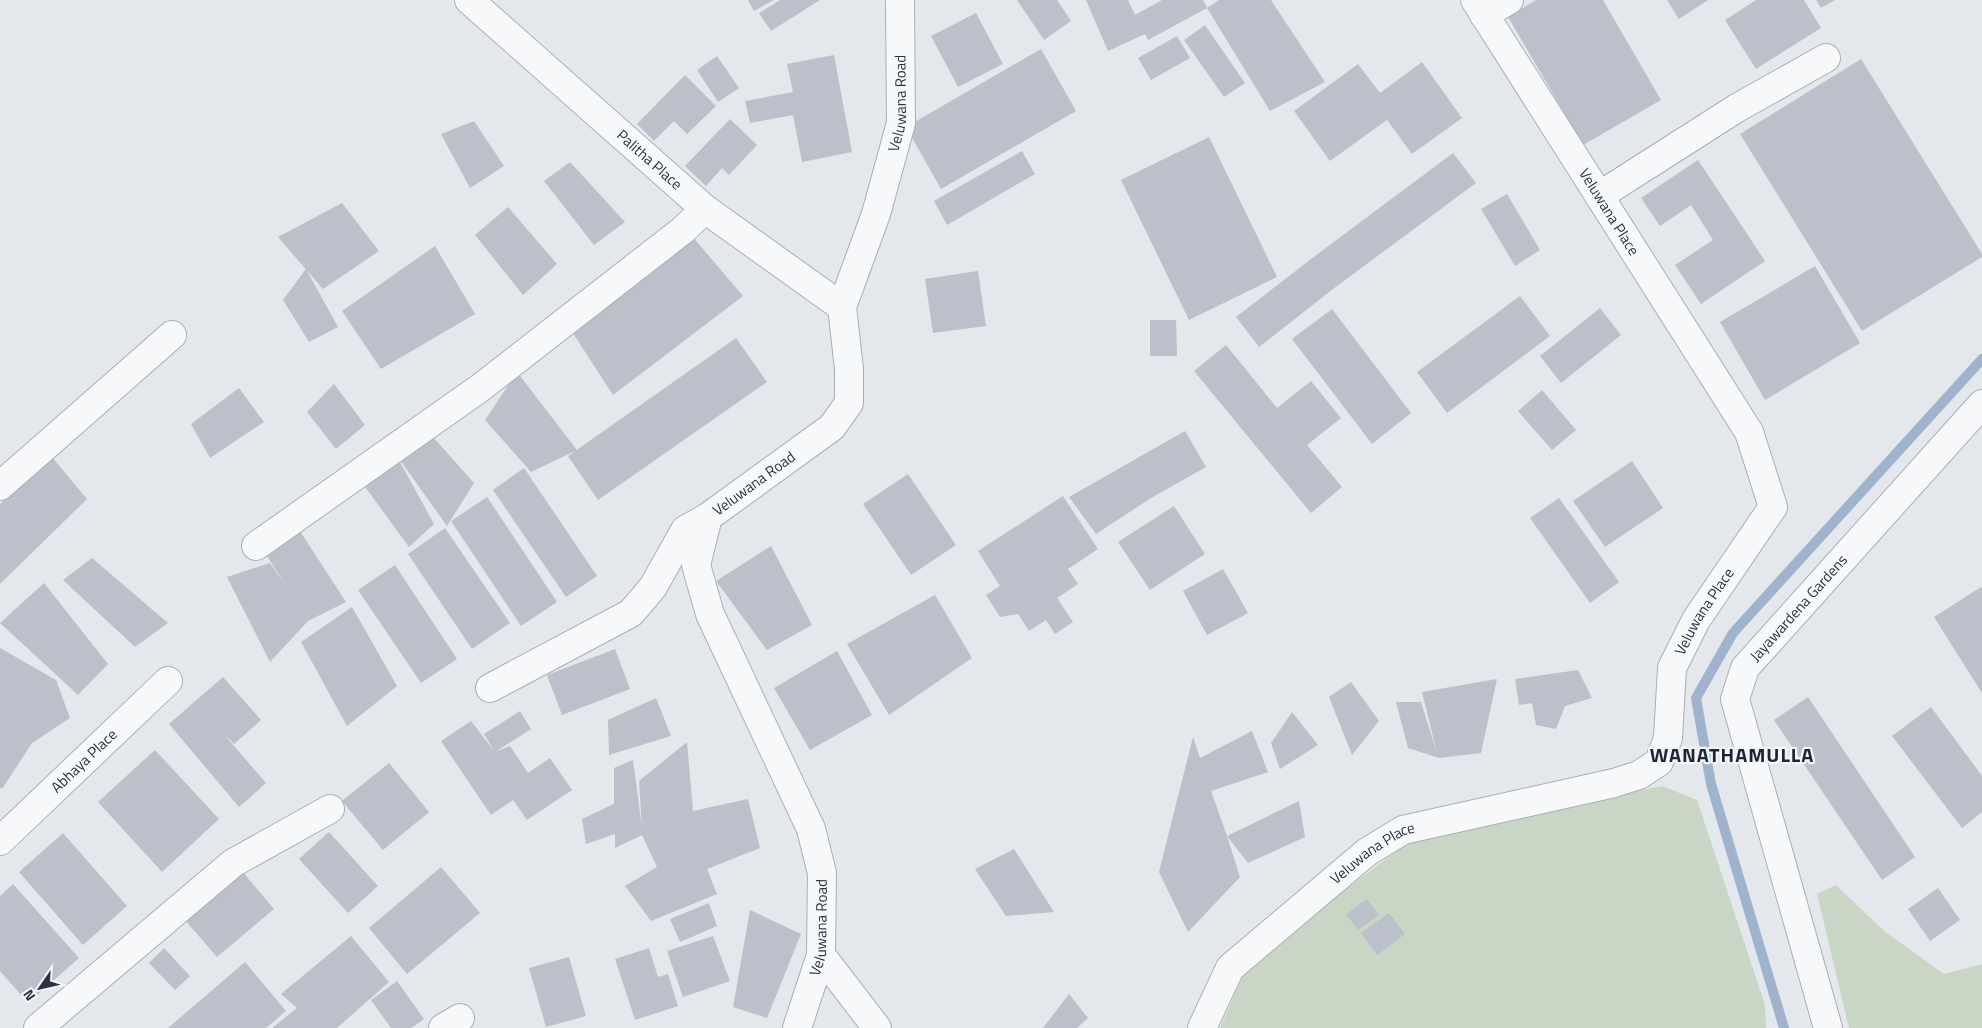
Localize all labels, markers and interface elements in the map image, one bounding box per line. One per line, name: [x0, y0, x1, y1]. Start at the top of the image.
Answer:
street label: Veluwana Road: [882, 55, 912, 154]
street label: Palitha Place: [612, 124, 688, 195]
street label: Veluwana Place: [1573, 164, 1645, 260]
street label: Veluwana Road: [707, 445, 800, 521]
street label: Jayawardena Gardens: [1744, 549, 1853, 666]
street label: Veluwana Place: [1668, 563, 1739, 659]
street label: Abhaya Place: [45, 723, 122, 798]
district label: WANATHAMULLA: [1650, 739, 1814, 770]
street label: Veluwana Place: [1325, 816, 1417, 890]
street label: Veluwana Road: [803, 879, 833, 979]
north arrow: [15, 963, 65, 1013]
text: N: [17, 986, 40, 1005]

